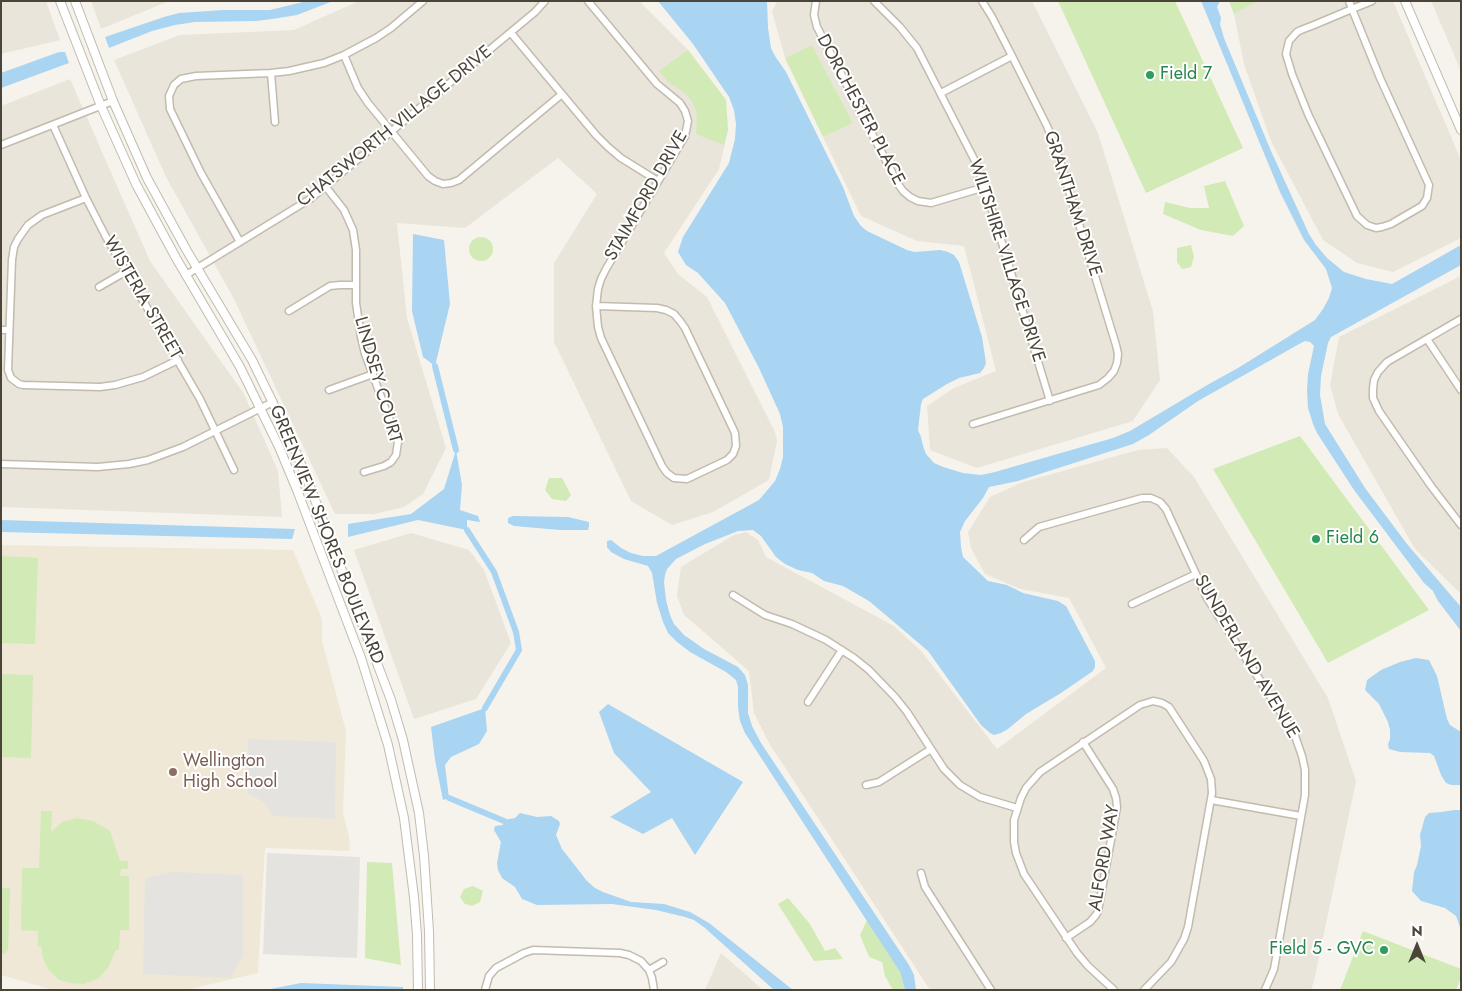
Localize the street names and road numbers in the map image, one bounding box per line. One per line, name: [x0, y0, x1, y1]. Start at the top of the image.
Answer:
street label: DORCHESTER PLACE: [811, 31, 909, 189]
street label: CHATSWORTH VILLAGE DRIVE: [293, 42, 497, 212]
street label: STAIMFORD DRIVE: [601, 127, 693, 265]
street label: GRANTHAM DRIVE: [1038, 129, 1106, 279]
street label: WILTSHIRE VILLAGE DRIVE: [963, 157, 1049, 365]
street label: WISTERIA STREET: [98, 233, 186, 363]
street label: LINDSEY COURT: [349, 314, 405, 446]
street label: GREENVIEW SHORES BOULEVARD: [264, 402, 388, 668]
street label: SUNDERLAND AVENUE: [1189, 572, 1303, 742]
street label: ALFORD WAY: [1085, 803, 1125, 913]

